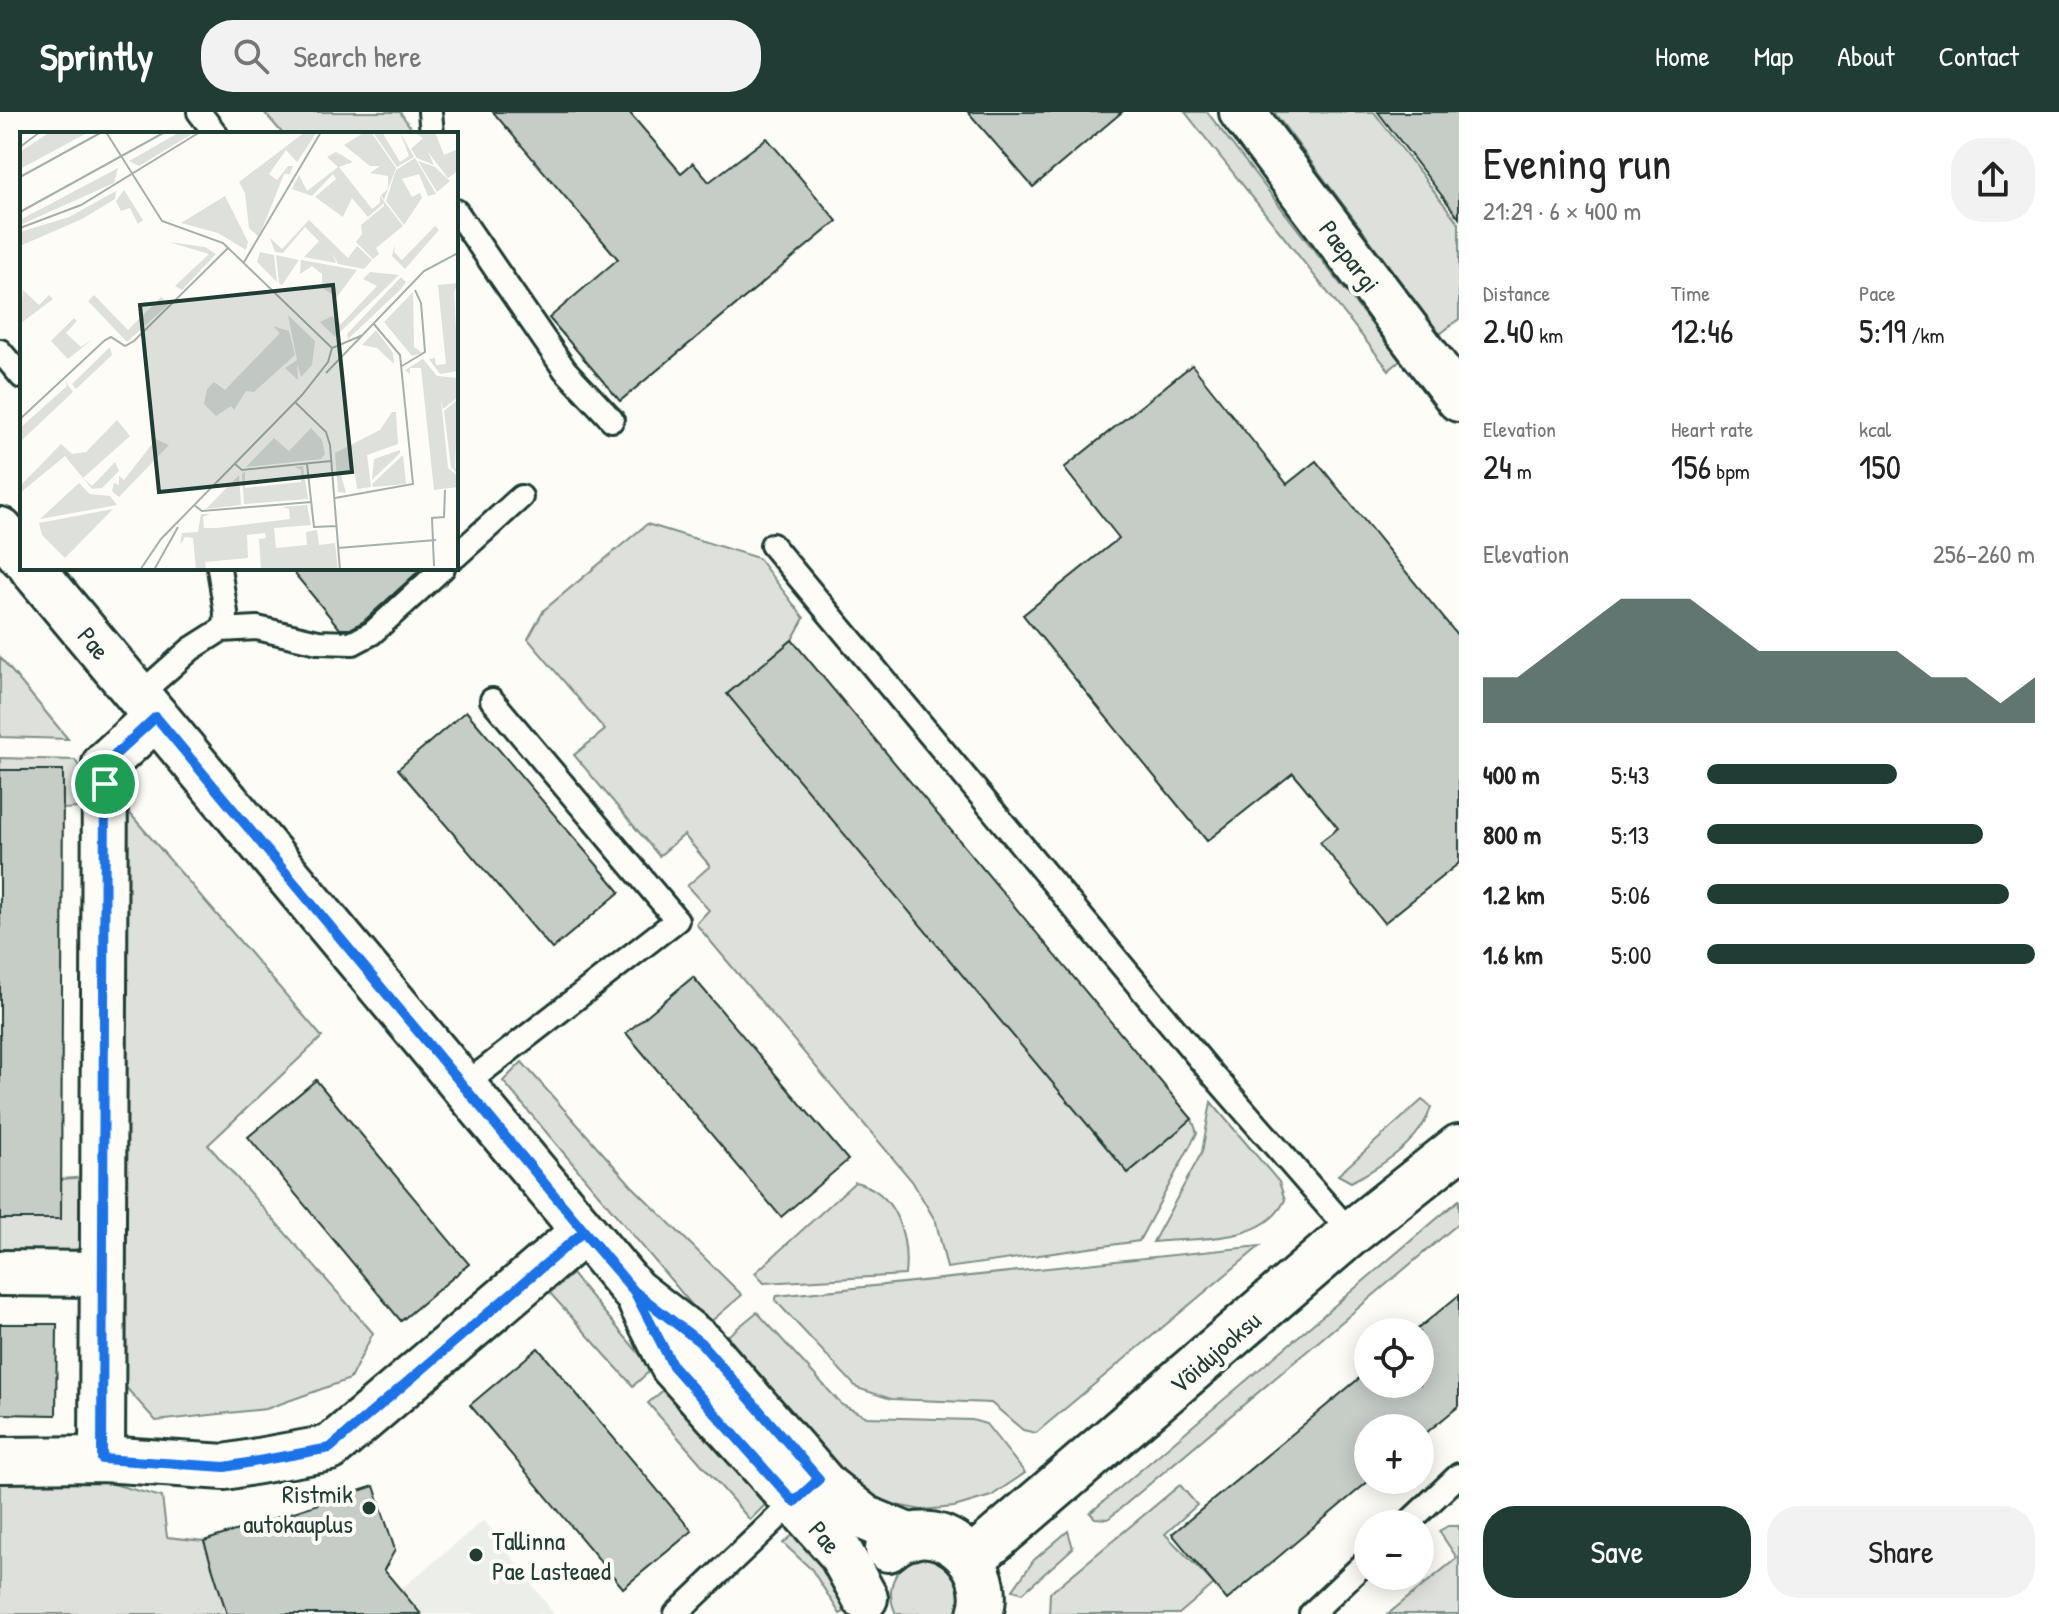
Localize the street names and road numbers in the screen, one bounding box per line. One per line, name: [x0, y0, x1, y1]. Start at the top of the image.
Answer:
street label: Paepargi: [1311, 213, 1389, 299]
street label: Pae: [70, 619, 118, 667]
street label: Võidujooksu: [1162, 1303, 1268, 1401]
street label: Pae: [801, 1513, 849, 1561]

